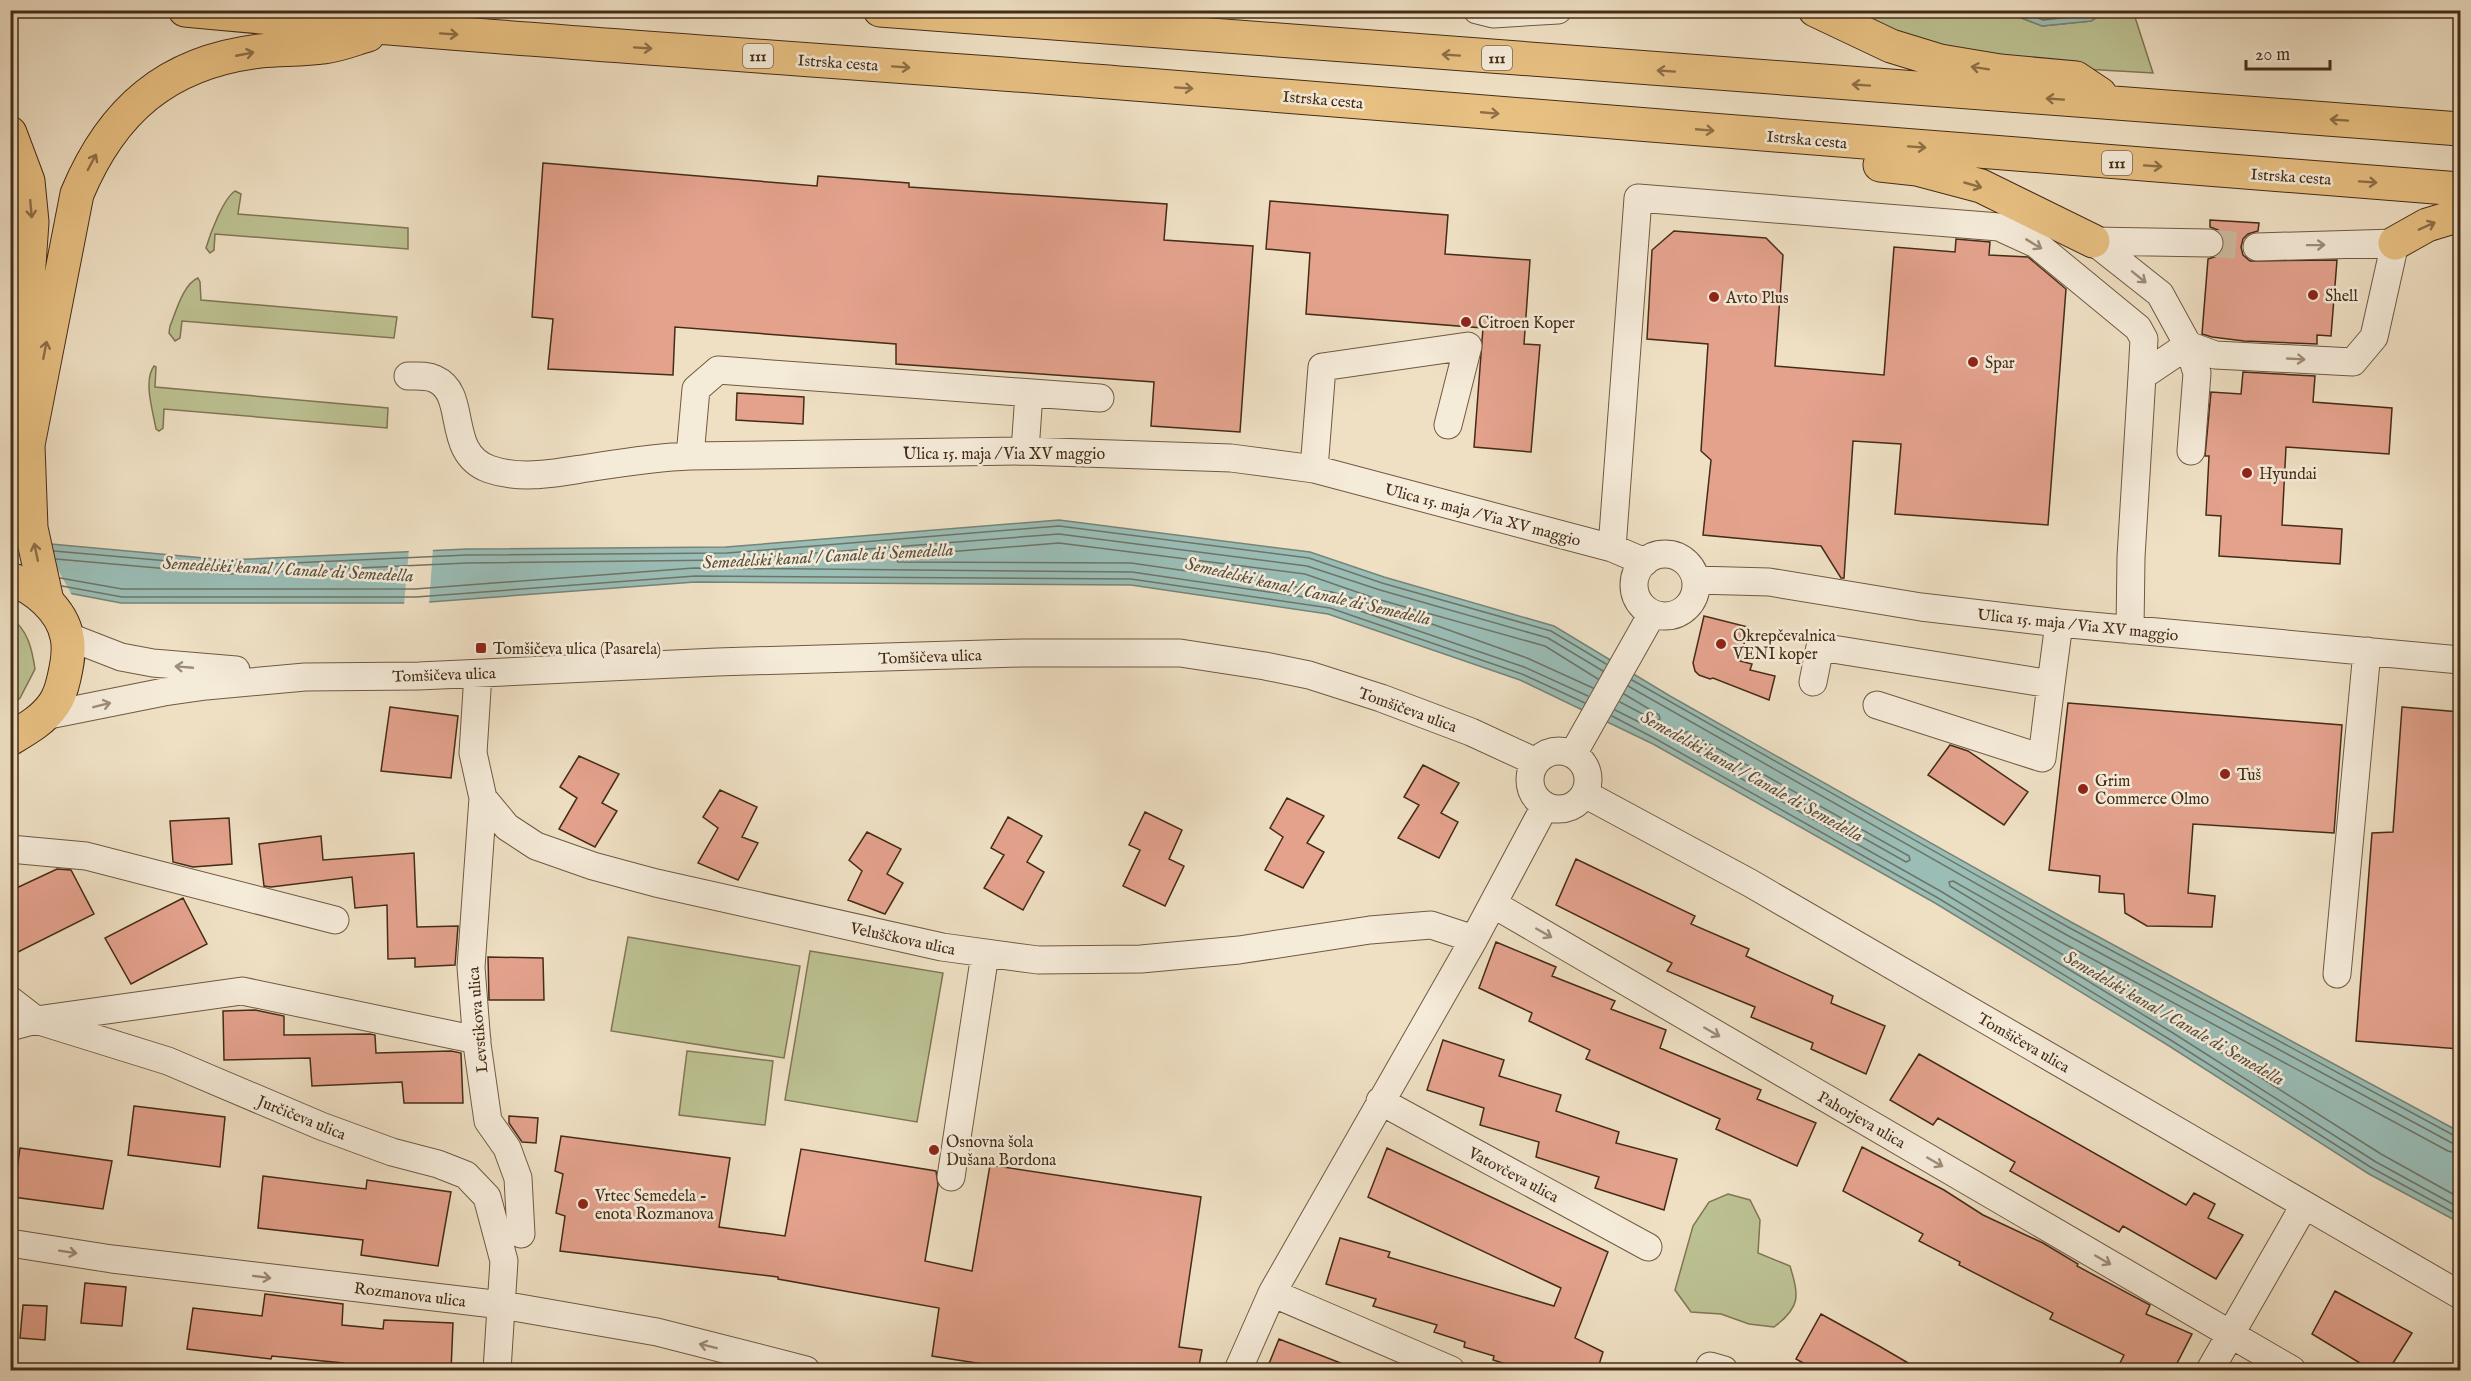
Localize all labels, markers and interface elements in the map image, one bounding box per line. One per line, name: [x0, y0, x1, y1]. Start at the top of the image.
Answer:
one-way arrow: [438, 29, 458, 40]
scale bar: [2246, 33, 2330, 71]
one-way arrow: [633, 43, 653, 54]
road number: 111: [743, 44, 773, 68]
text: 20 m: [2255, 44, 2290, 67]
road number: 111: [1482, 46, 1512, 70]
one-way arrow: [234, 48, 254, 59]
one-way arrow: [1441, 49, 1461, 60]
street label: Istrska cesta: [797, 51, 879, 77]
one-way arrow: [890, 62, 910, 73]
one-way arrow: [1970, 62, 1990, 73]
one-way arrow: [1657, 65, 1677, 76]
one-way arrow: [1851, 79, 1871, 90]
one-way arrow: [1173, 83, 1193, 94]
street label: Istrska cesta: [1282, 88, 1364, 114]
one-way arrow: [2046, 93, 2066, 104]
one-way arrow: [1480, 107, 1500, 118]
one-way arrow: [2330, 114, 2350, 125]
one-way arrow: [1695, 125, 1715, 136]
street label: Istrska cesta: [1766, 128, 1848, 154]
one-way arrow: [1906, 142, 1926, 153]
road number: 111: [2102, 151, 2132, 175]
one-way arrow: [86, 154, 98, 171]
one-way arrow: [2142, 160, 2162, 171]
street label: Istrska cesta: [2250, 165, 2332, 191]
one-way arrow: [2358, 177, 2378, 188]
one-way arrow: [1963, 180, 1982, 191]
one-way arrow: [25, 199, 36, 219]
one-way arrow: [2417, 220, 2435, 232]
one-way arrow: [2025, 239, 2042, 251]
one-way arrow: [2305, 239, 2325, 251]
one-way arrow: [2131, 271, 2147, 284]
place label: Shell: [2325, 287, 2358, 307]
marker: Shell: [2306, 288, 2320, 302]
place label: Avto Plus: [1725, 289, 1789, 309]
marker: Avto Plus: [1707, 290, 1721, 304]
place label: Citroen Koper: [1478, 314, 1575, 334]
marker: Citroen Koper: [1459, 315, 1473, 329]
one-way arrow: [40, 341, 51, 361]
place label: Spar: [1985, 354, 2015, 374]
one-way arrow: [2285, 354, 2305, 365]
marker: Spar: [1966, 355, 1980, 369]
street label: Ulica 15. maja / Via XV maggio: [903, 445, 1105, 465]
place label: Hyundai: [2259, 465, 2317, 485]
marker: Hyundai: [2240, 466, 2254, 480]
street label: Ulica 15. maja / Via XV maggio: [1382, 480, 1583, 552]
water label: Semedelski kanal / Canale di Semedella: [702, 539, 954, 576]
one-way arrow: [30, 543, 41, 563]
water label: Semedelski kanal / Canale di Semedella: [162, 552, 414, 589]
water label: Semedelski kanal / Canale di Semedella: [1183, 553, 1433, 632]
street label: Ulica 15. maja / Via XV maggio: [1976, 605, 2180, 647]
place label: Okrepčevalnica VENI koper: [1732, 627, 1836, 665]
marker: Okrepčevalnica VENI koper: [1714, 637, 1728, 651]
place label: Tomšičeva ulica (Pasarela): [493, 640, 661, 660]
marker: Tomšičeva ulica (Pasarela): [474, 641, 488, 655]
street label: Tomšičeva ulica: [878, 646, 982, 670]
one-way arrow: [175, 661, 195, 672]
street label: Tomšičeva ulica: [392, 664, 496, 688]
street label: Tomšičeva ulica: [1355, 684, 1459, 738]
one-way arrow: [92, 698, 111, 710]
water label: Semedelski kanal / Canale di Semedella: [1636, 706, 1867, 848]
place label: Tuš: [2237, 766, 2262, 786]
marker: Tuš: [2218, 767, 2232, 781]
place label: Grim Commerce Olmo: [2095, 772, 2210, 810]
marker: Grim Commerce Olmo: [2076, 782, 2090, 796]
street label: Veluščkova ulica: [847, 919, 957, 961]
one-way arrow: [1535, 928, 1552, 940]
water label: Semedelski kanal / Canale di Semedella: [2059, 946, 2288, 1092]
street label: Levstikova ulica: [464, 966, 494, 1074]
street label: Tomšičeva ulica: [1973, 1009, 2073, 1078]
one-way arrow: [1703, 1026, 1720, 1038]
street label: Pahorjeva ulica: [1813, 1088, 1909, 1154]
street label: Jurčičeva ulica: [252, 1091, 349, 1146]
place label: Osnovna šola Dušana Bordona: [946, 1133, 1056, 1171]
marker: Osnovna šola Dušana Bordona: [927, 1143, 941, 1157]
street label: Vatovčeva ulica: [1463, 1143, 1562, 1208]
one-way arrow: [1926, 1156, 1943, 1168]
place label: Vrtec Semedela - enota Rozmanova: [594, 1187, 714, 1225]
marker: Vrtec Semedela - enota Rozmanova: [576, 1197, 590, 1211]
one-way arrow: [58, 1247, 78, 1258]
one-way arrow: [2094, 1255, 2111, 1267]
one-way arrow: [251, 1272, 271, 1283]
street label: Rozmanova ulica: [353, 1279, 467, 1313]
one-way arrow: [699, 1339, 718, 1351]

